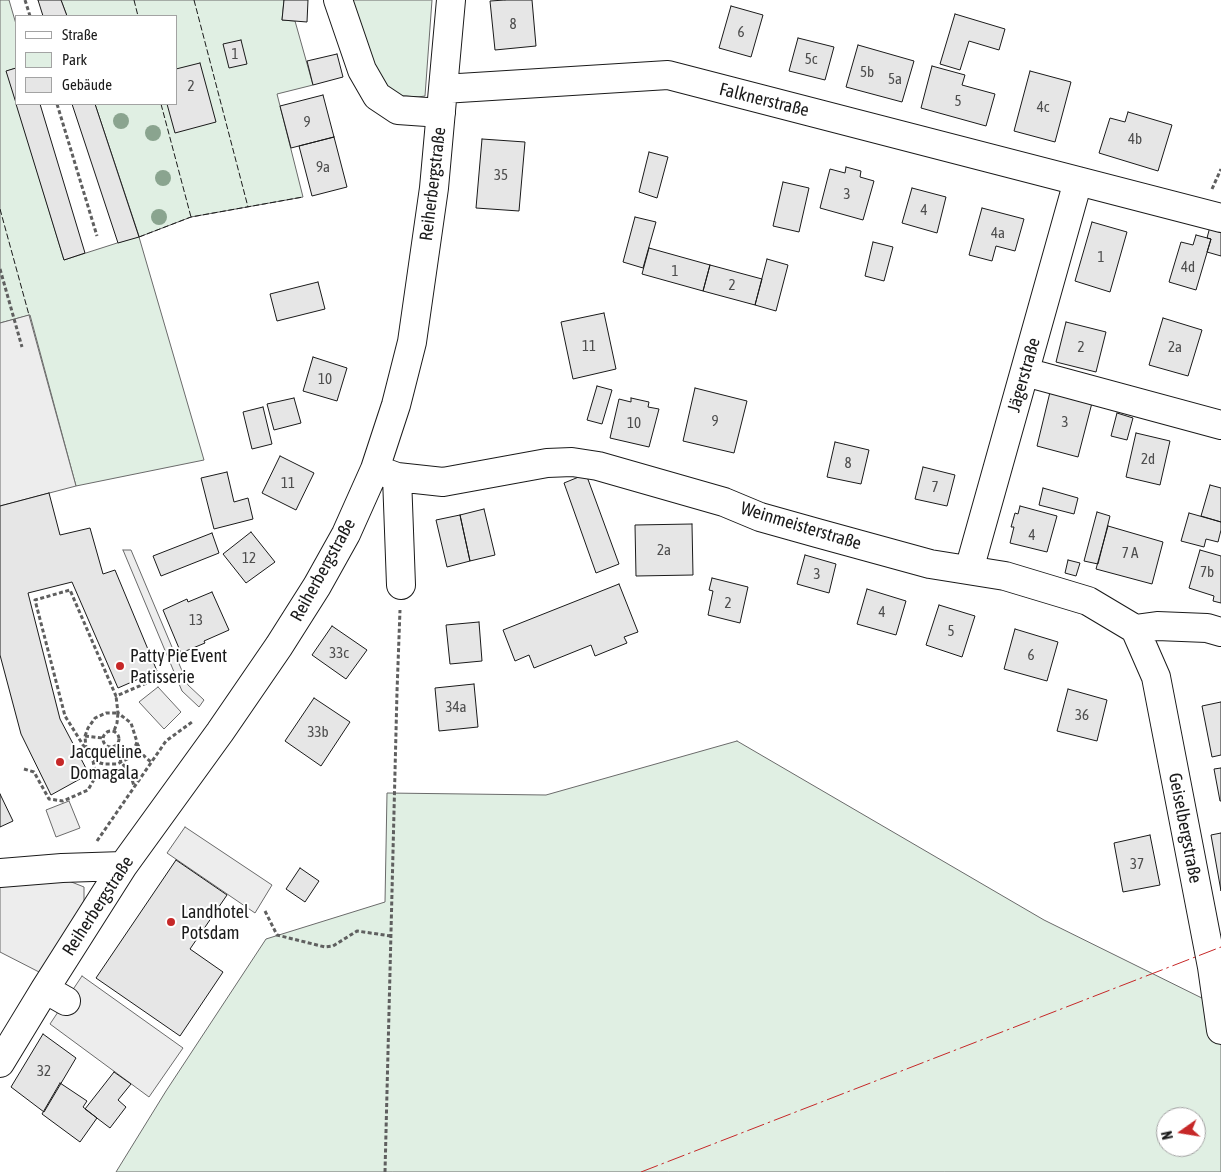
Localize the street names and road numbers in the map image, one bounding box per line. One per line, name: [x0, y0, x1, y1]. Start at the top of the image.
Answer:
street label: Falknerstraße: [717, 78, 811, 122]
street label: Reiherbergstraße: [415, 126, 451, 242]
street label: Jägerstraße: [1003, 335, 1045, 415]
street label: Weinmeisterstraße: [738, 497, 864, 555]
street label: Reiherbergstraße: [286, 515, 360, 625]
street label: Geiselbergstraße: [1164, 771, 1206, 885]
street label: Reiherbergstraße: [58, 852, 138, 960]

